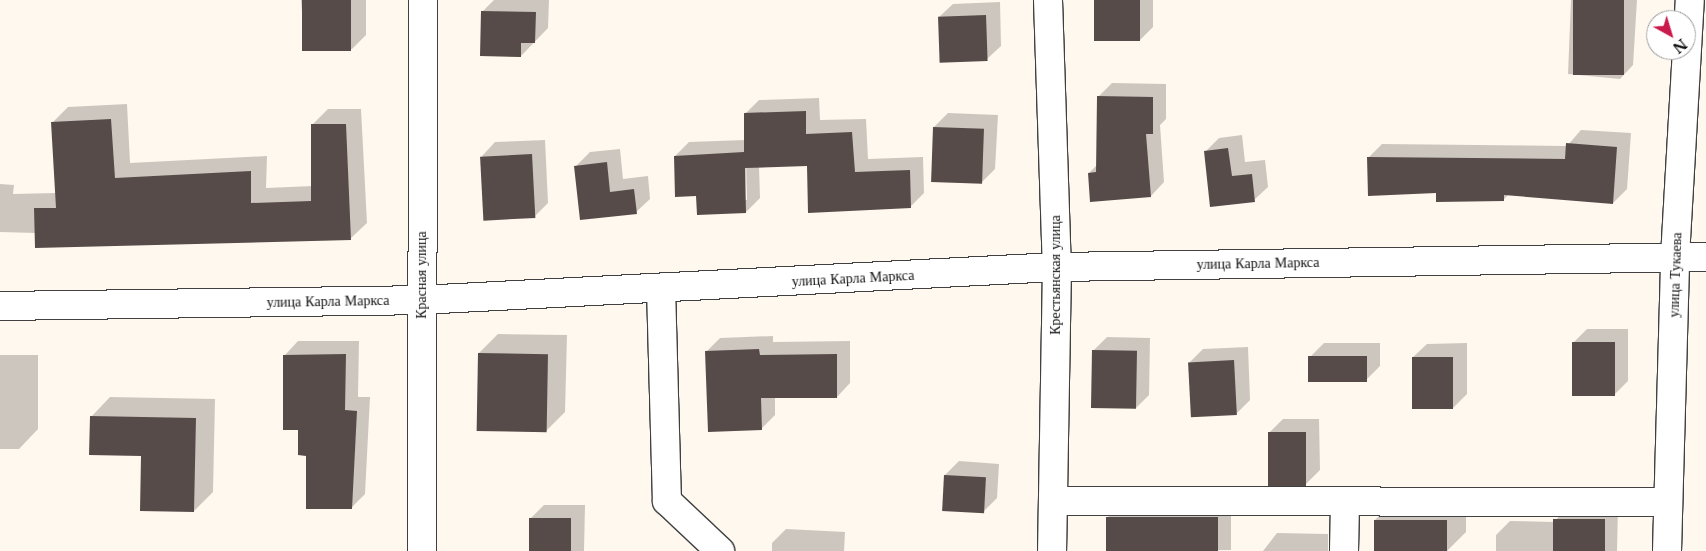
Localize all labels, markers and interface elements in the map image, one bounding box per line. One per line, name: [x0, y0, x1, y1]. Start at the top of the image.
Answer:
north arrow: [1646, 10, 1696, 60]
text: N: [1669, 35, 1691, 57]
street label: Крестьянская улица: [1047, 215, 1063, 335]
street label: Красная улица: [413, 231, 429, 319]
street label: улица Тукаева: [1665, 232, 1685, 318]
street label: улица Карла Маркса: [1197, 254, 1319, 272]
street label: улица Карла Маркса: [791, 266, 915, 290]
street label: улица Карла Маркса: [267, 292, 389, 310]

